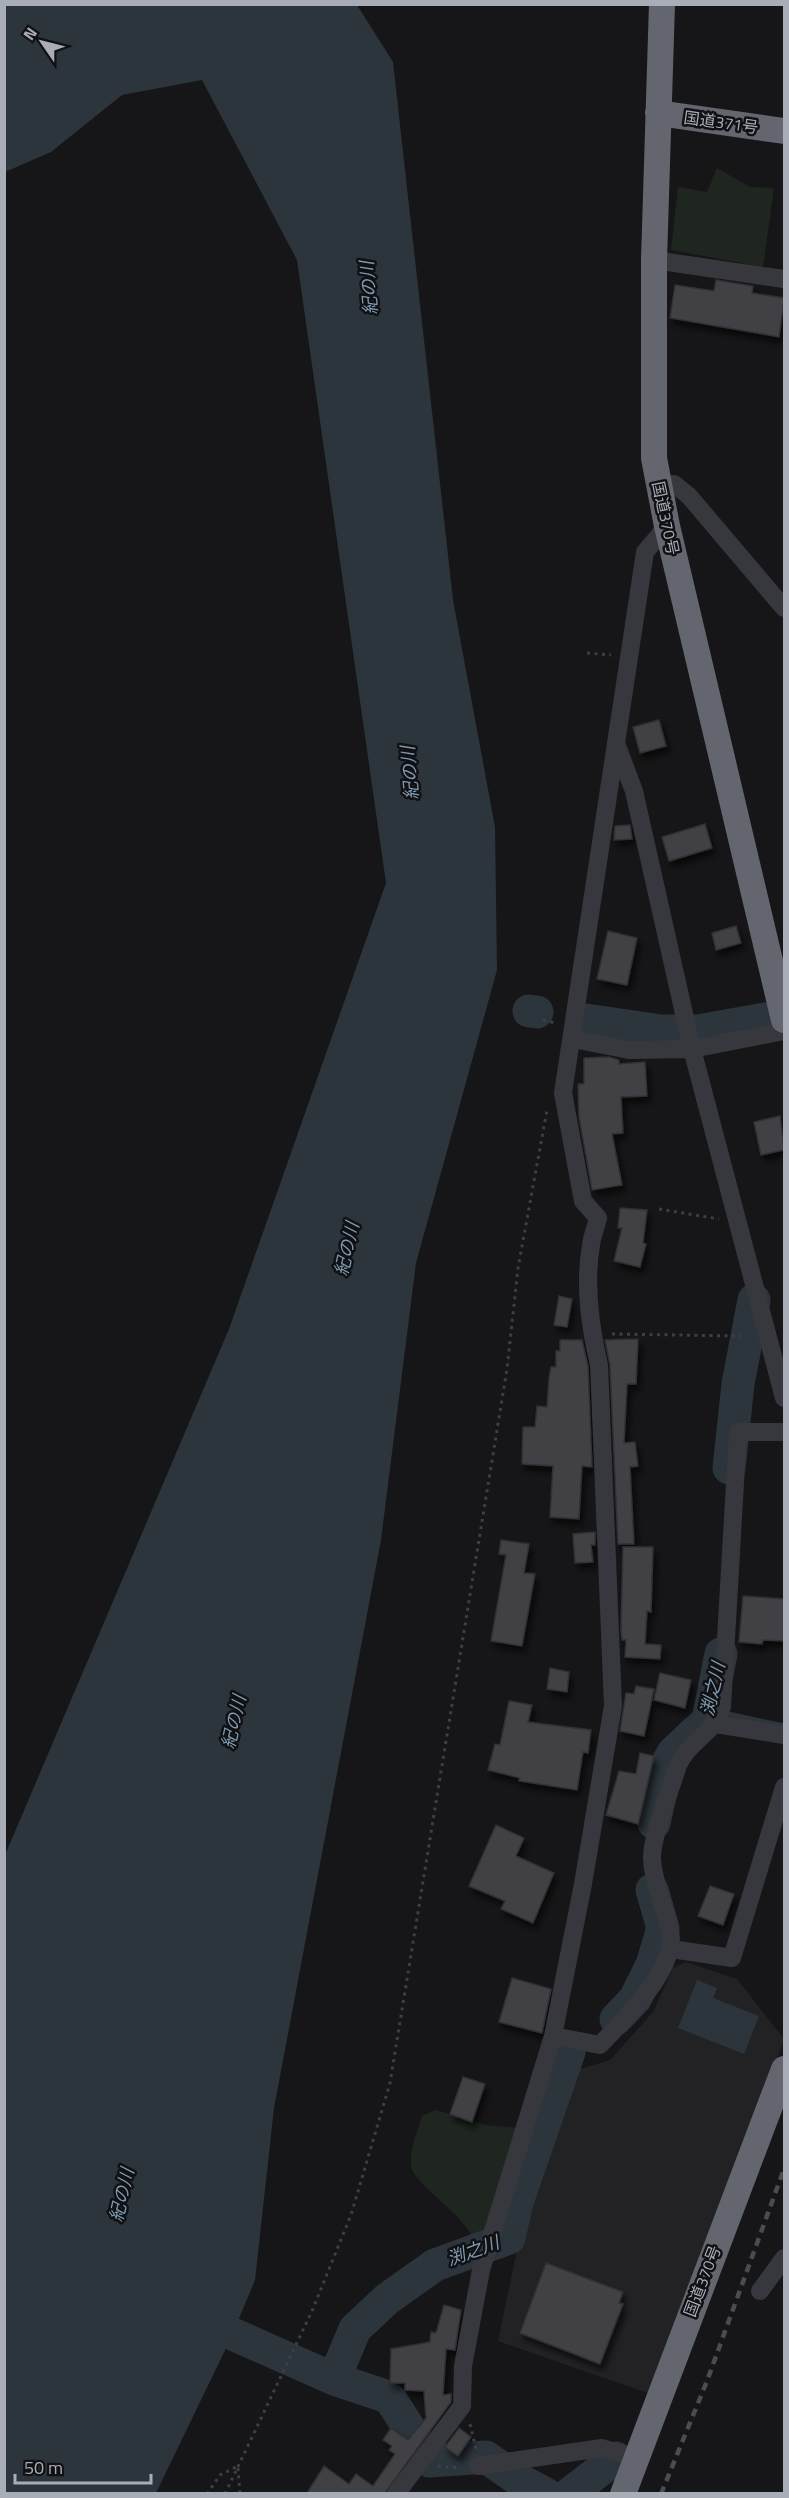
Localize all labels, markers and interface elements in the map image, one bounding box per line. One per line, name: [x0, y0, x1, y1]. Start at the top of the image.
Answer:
north arrow: [12, 12, 72, 72]
text: N: [17, 22, 43, 45]
street label: 国道371号: [682, 105, 760, 139]
water label: 紀の川: [353, 258, 384, 316]
street label: 国道370号: [646, 479, 686, 557]
water label: 紀の川: [394, 743, 425, 801]
water label: 紀の川: [327, 1218, 366, 1278]
water label: 渕之川: [693, 1658, 732, 1718]
water label: 紀の川: [214, 1691, 253, 1751]
water label: 紀の川: [102, 2164, 141, 2224]
water label: 渕之川: [443, 2228, 505, 2272]
street label: 国道370号: [677, 2242, 727, 2320]
scale bar: [15, 2447, 152, 2485]
text: 50 m: [24, 2454, 63, 2481]

